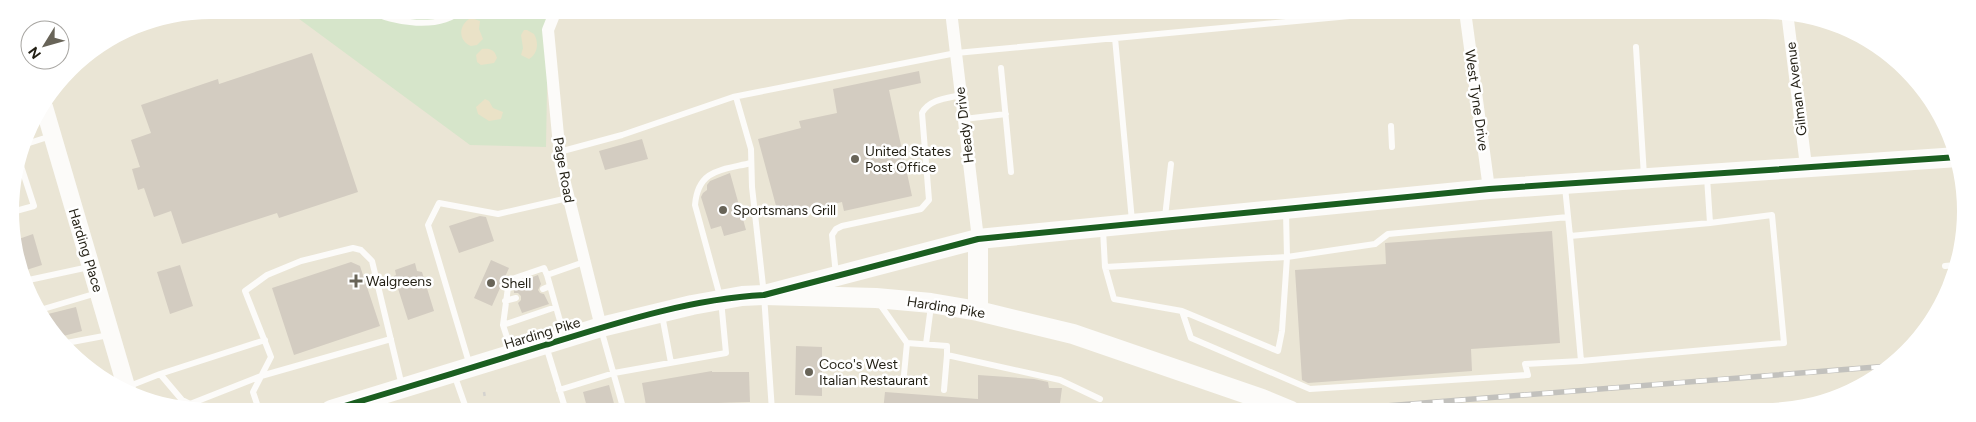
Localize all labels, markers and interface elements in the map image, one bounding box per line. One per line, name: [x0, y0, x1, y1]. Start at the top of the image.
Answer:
north arrow: [20, 20, 70, 70]
street label: Gilman Avenue: [1782, 41, 1811, 137]
text: N: [25, 43, 45, 62]
street label: West Tyne Drive: [1461, 48, 1492, 152]
street label: Heady Drive: [951, 85, 978, 164]
street label: Page Road: [549, 136, 578, 204]
place label: United States Post Office: [865, 143, 951, 176]
marker: United States Post Office: [849, 153, 861, 165]
place label: Sportsmans Grill: [733, 202, 836, 219]
marker: Sportsmans Grill: [717, 204, 729, 216]
street label: Harding Place: [65, 206, 106, 295]
place label: Walgreens: [366, 273, 432, 290]
marker: Walgreens: [350, 275, 362, 287]
place label: Shell: [501, 275, 531, 292]
marker: Shell: [485, 277, 497, 289]
street label: Harding Pike: [906, 293, 987, 322]
street label: Harding Pike: [502, 314, 583, 353]
place label: Coco's West Italian Restaurant: [819, 356, 928, 389]
marker: Coco's West Italian Restaurant: [803, 366, 815, 378]

